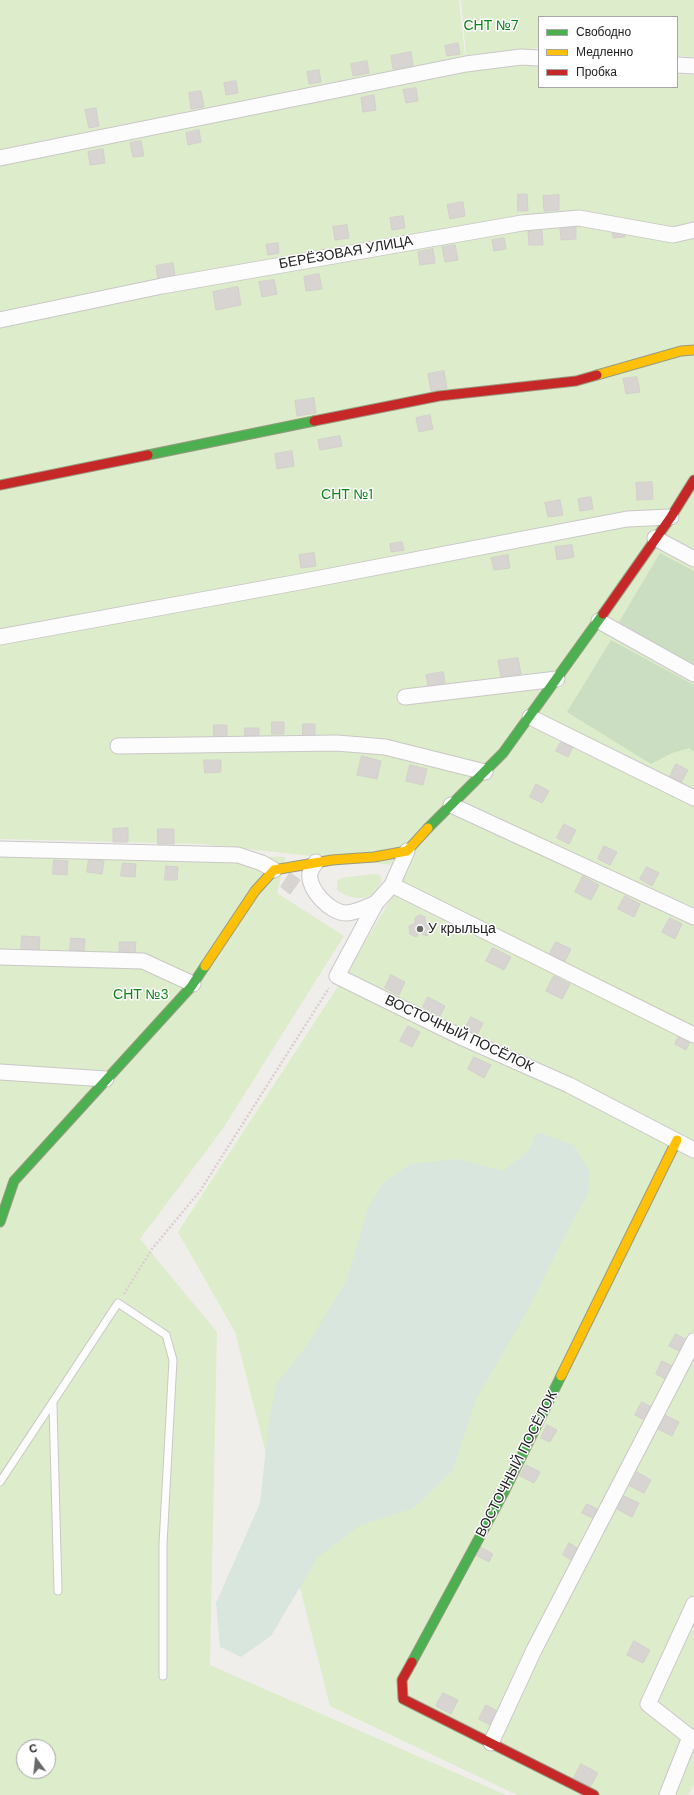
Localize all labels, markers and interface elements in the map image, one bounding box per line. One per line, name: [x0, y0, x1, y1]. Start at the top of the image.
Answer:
legend: [538, 16, 678, 88]
park label: СНТ №7: [464, 18, 518, 34]
text: Свободно: [576, 24, 631, 40]
text: Медленно: [576, 44, 633, 60]
text: Пробка: [576, 64, 617, 80]
street label: БЕРЁЗОВАЯ УЛИЦА: [278, 233, 414, 273]
park label: СНТ №1: [321, 487, 373, 503]
place label: У крыльца: [428, 921, 496, 937]
marker: У крыльца: [415, 924, 425, 934]
park label: СНТ №3: [113, 987, 169, 1003]
street label: ВОСТОЧНЫЙ ПОСЁЛОК: [382, 992, 536, 1076]
street label: ВОСТОЧНЫЙ ПОСЁЛОК: [473, 1388, 561, 1540]
north arrow: [16, 1739, 56, 1779]
text: С: [27, 1741, 39, 1756]

